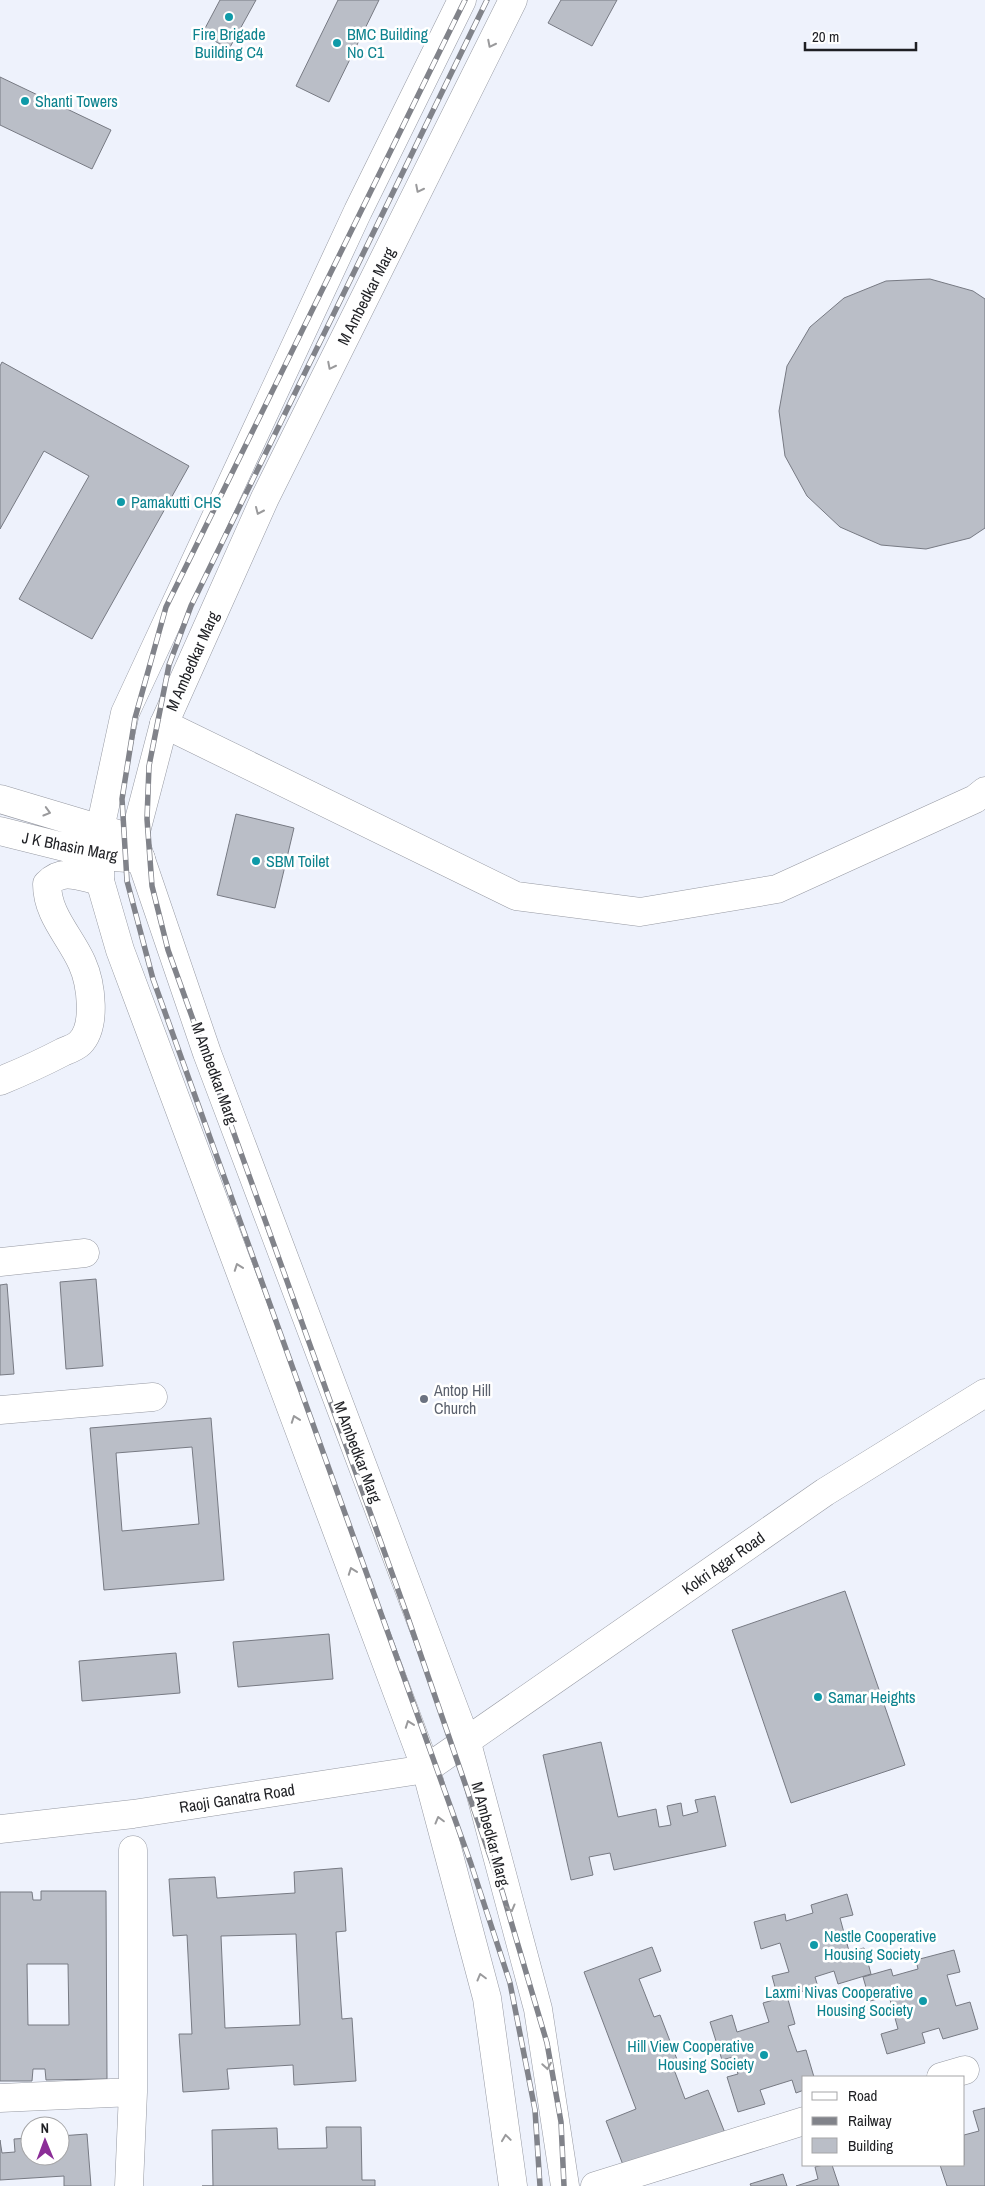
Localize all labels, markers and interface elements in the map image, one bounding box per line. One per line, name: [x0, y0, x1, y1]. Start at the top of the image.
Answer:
marker: Fire Brigade Building C4: [223, 11, 235, 23]
scale bar: [805, 20, 916, 52]
place label: Fire Brigade Building C4: [193, 23, 265, 63]
place label: BMC Building No C1: [347, 23, 429, 63]
text: 20 m: [812, 26, 839, 47]
marker: BMC Building No C1: [331, 37, 343, 49]
one-way arrow: [487, 38, 497, 47]
place label: Shanti Towers: [35, 90, 118, 112]
marker: Shanti Towers: [19, 95, 31, 107]
one-way arrow: [415, 184, 425, 193]
street label: M Ambedkar Marg: [332, 243, 400, 349]
one-way arrow: [327, 361, 337, 370]
place label: Pamakutti CHS: [131, 491, 222, 513]
marker: Pamakutti CHS: [115, 496, 127, 508]
one-way arrow: [255, 506, 265, 515]
street label: M Ambedkar Marg: [160, 607, 224, 714]
one-way arrow: [42, 806, 50, 816]
street label: J K Bhasin Marg: [20, 826, 120, 866]
place label: SBM Toilet: [266, 850, 330, 872]
marker: SBM Toilet: [250, 855, 262, 867]
street label: M Ambedkar Marg: [186, 1019, 244, 1128]
one-way arrow: [234, 1263, 244, 1272]
place label: Antop Hill Church: [433, 1379, 491, 1419]
marker: Antop Hill Church: [418, 1393, 430, 1405]
street label: M Ambedkar Marg: [329, 1398, 388, 1507]
one-way arrow: [291, 1415, 301, 1424]
street label: Kokri Agar Road: [677, 1526, 769, 1600]
one-way arrow: [348, 1568, 358, 1576]
place label: Samar Heights: [828, 1686, 916, 1708]
marker: Samar Heights: [812, 1691, 824, 1703]
one-way arrow: [405, 1720, 415, 1728]
street label: Raoji Ganatra Road: [178, 1778, 296, 1818]
street label: M Ambedkar Marg: [467, 1779, 516, 1889]
one-way arrow: [435, 1817, 445, 1825]
one-way arrow: [506, 1904, 516, 1912]
place label: Nestle Cooperative Housing Society: [824, 1925, 936, 1965]
marker: Nestle Cooperative Housing Society: [808, 1939, 820, 1951]
one-way arrow: [477, 1974, 487, 1982]
place label: Laxmi Nivas Cooperative Housing Society: [765, 1981, 913, 2021]
marker: Laxmi Nivas Cooperative Housing Society: [917, 1995, 929, 2007]
place label: Hill View Cooperative Housing Society: [627, 2035, 754, 2075]
marker: Hill View Cooperative Housing Society: [758, 2049, 770, 2061]
one-way arrow: [541, 2063, 552, 2071]
legend: [802, 2076, 965, 2166]
text: Road: [848, 2085, 877, 2106]
text: Railway: [848, 2110, 893, 2131]
north arrow: [20, 2116, 70, 2166]
text: N: [40, 2119, 49, 2137]
one-way arrow: [501, 2133, 512, 2141]
text: Building: [848, 2135, 893, 2156]

